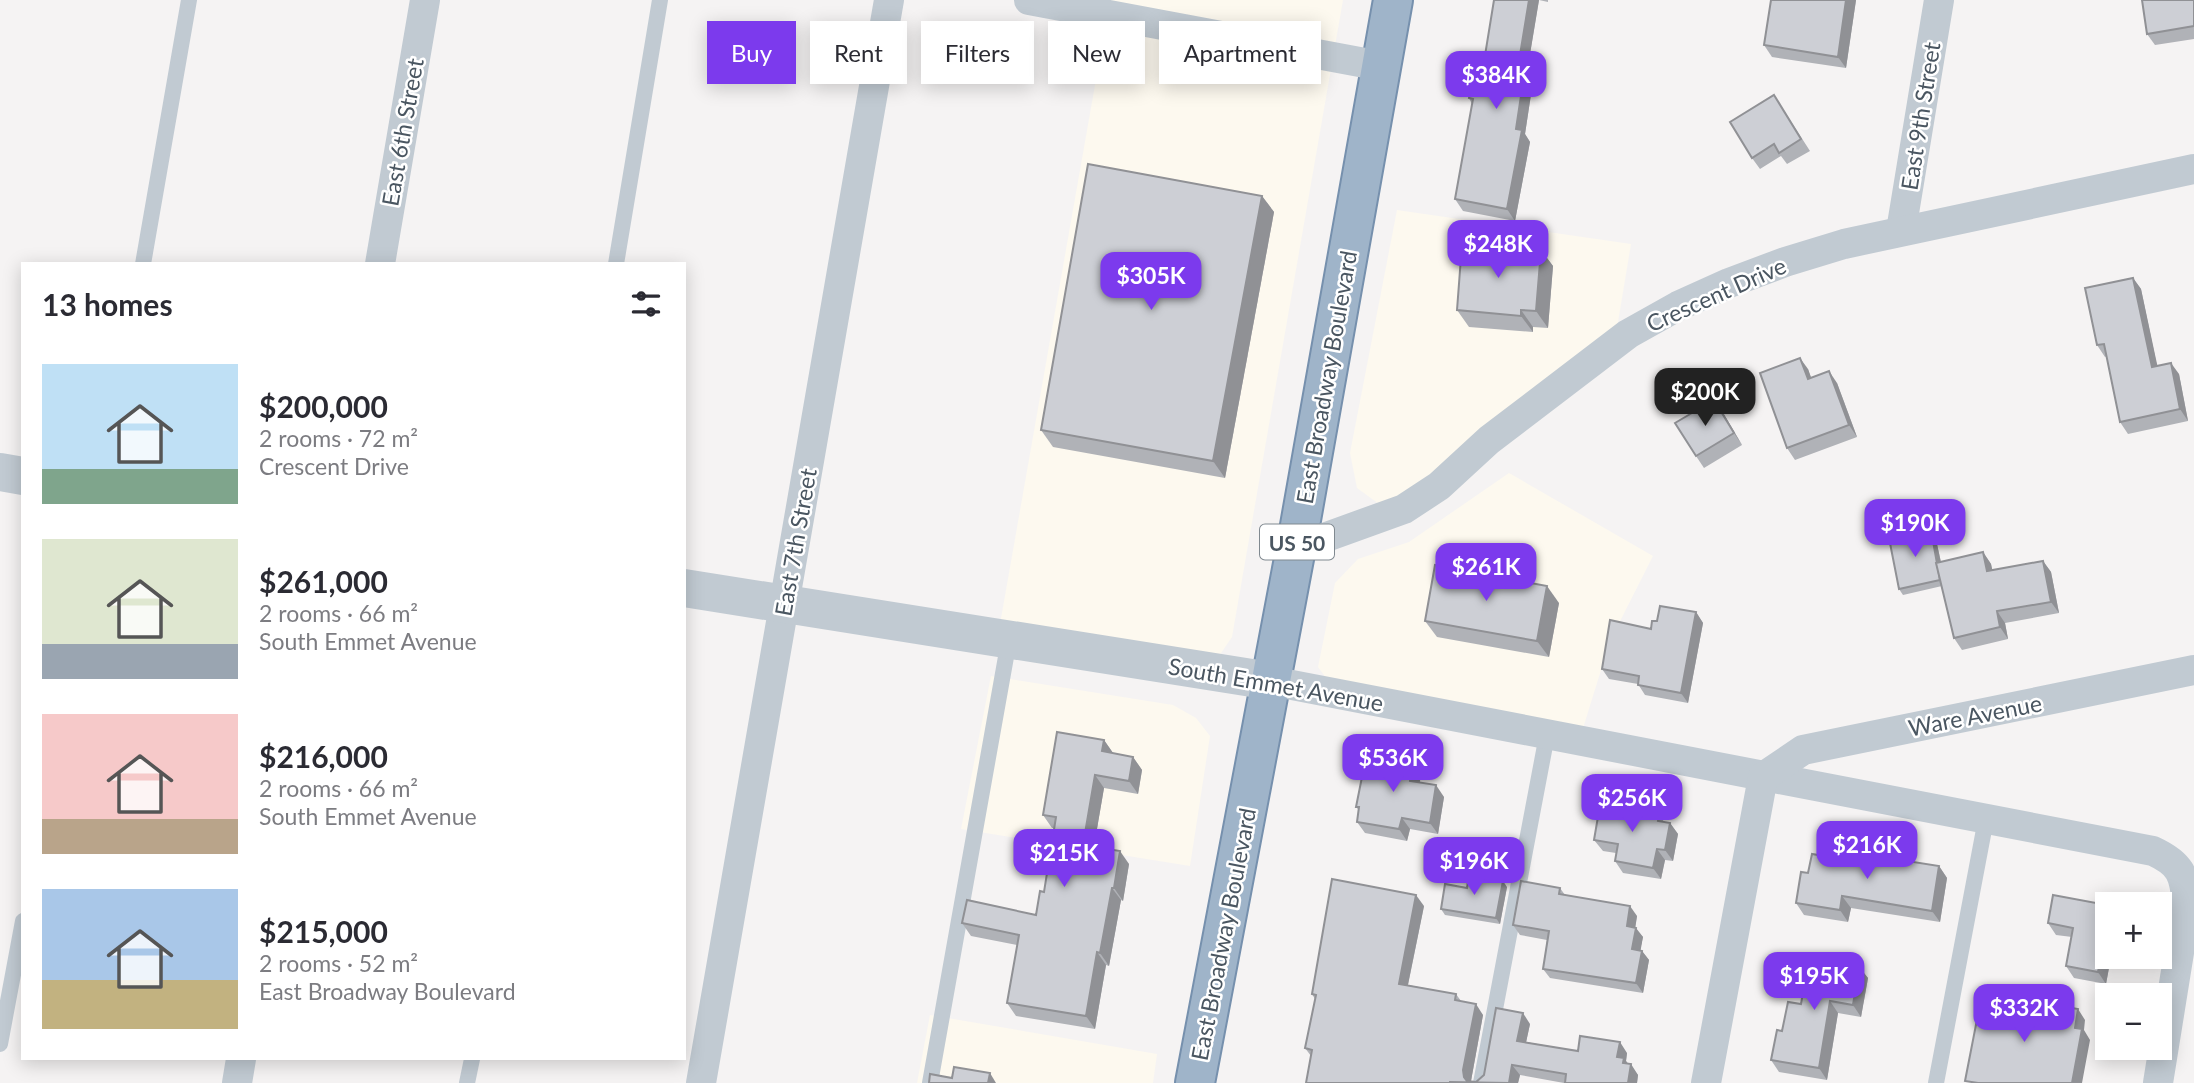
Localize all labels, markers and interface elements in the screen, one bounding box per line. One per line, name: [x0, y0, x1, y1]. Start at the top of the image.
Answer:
chip: Buy: [707, 21, 796, 84]
chip: Rent: [810, 21, 907, 84]
chip: Filters: [921, 21, 1034, 84]
chip: New: [1048, 21, 1145, 84]
chip: Apartment: [1159, 21, 1321, 84]
street label: East 9th Street: [1894, 39, 1946, 192]
pin: $384K: [1447, 52, 1545, 111]
street label: East 6th Street: [375, 55, 429, 208]
text: $384K: [1461, 60, 1531, 88]
pin: $248K: [1449, 220, 1547, 280]
text: $248K: [1463, 229, 1533, 257]
street label: East Broadway Boulevard: [1290, 248, 1362, 506]
street label: Crescent Drive: [1642, 251, 1790, 337]
pin: $305K: [1102, 252, 1200, 312]
text: $305K: [1116, 261, 1186, 289]
icon: filters: [627, 285, 665, 323]
text: 13 homes: [42, 286, 173, 322]
pin: $200K: [1656, 368, 1754, 428]
text: $200K: [1670, 377, 1740, 405]
text: $200,000: [259, 388, 388, 424]
icon: home: [98, 392, 182, 476]
text: 2 rooms · 72 m²: [259, 424, 418, 452]
text: Crescent Drive: [259, 452, 409, 480]
street label: East 7th Street: [768, 465, 822, 618]
pin: $190K: [1866, 500, 1964, 559]
text: $190K: [1880, 508, 1950, 536]
road number: US 50: [1260, 524, 1334, 560]
pin: $261K: [1437, 544, 1535, 603]
text: $261K: [1451, 552, 1521, 580]
text: $261,000: [259, 563, 388, 599]
icon: home: [98, 567, 182, 651]
text: 2 rooms · 66 m²: [259, 599, 418, 627]
text: South Emmet Avenue: [259, 627, 477, 655]
street label: South Emmet Avenue: [1166, 651, 1386, 717]
street label: Ware Avenue: [1906, 688, 2044, 742]
pin: $536K: [1344, 734, 1442, 794]
text: $216,000: [259, 738, 388, 774]
icon: home: [98, 742, 182, 826]
text: $536K: [1358, 743, 1428, 771]
text: 2 rooms · 66 m²: [259, 774, 418, 802]
pin: $256K: [1583, 774, 1681, 834]
text: $256K: [1597, 783, 1667, 811]
text: South Emmet Avenue: [259, 802, 477, 830]
street label: East Broadway Boulevard: [1185, 805, 1261, 1063]
pin: $216K: [1818, 822, 1916, 881]
pin: $215K: [1015, 830, 1113, 889]
text: $216K: [1832, 830, 1902, 858]
text: $215K: [1029, 838, 1099, 866]
pin: $196K: [1425, 838, 1523, 897]
text: $196K: [1439, 846, 1509, 874]
map controls: [2095, 892, 2172, 1060]
button: +: [2095, 892, 2172, 969]
text: $215,000: [259, 913, 388, 949]
icon: home: [98, 917, 182, 1001]
text: 2 rooms · 52 m²: [259, 949, 418, 977]
pin: $195K: [1765, 953, 1863, 1012]
text: $195K: [1779, 961, 1849, 989]
text: East Broadway Boulevard: [259, 977, 516, 1005]
button: −: [2095, 983, 2172, 1060]
pin: $332K: [1975, 984, 2073, 1044]
text: $332K: [1989, 993, 2059, 1021]

